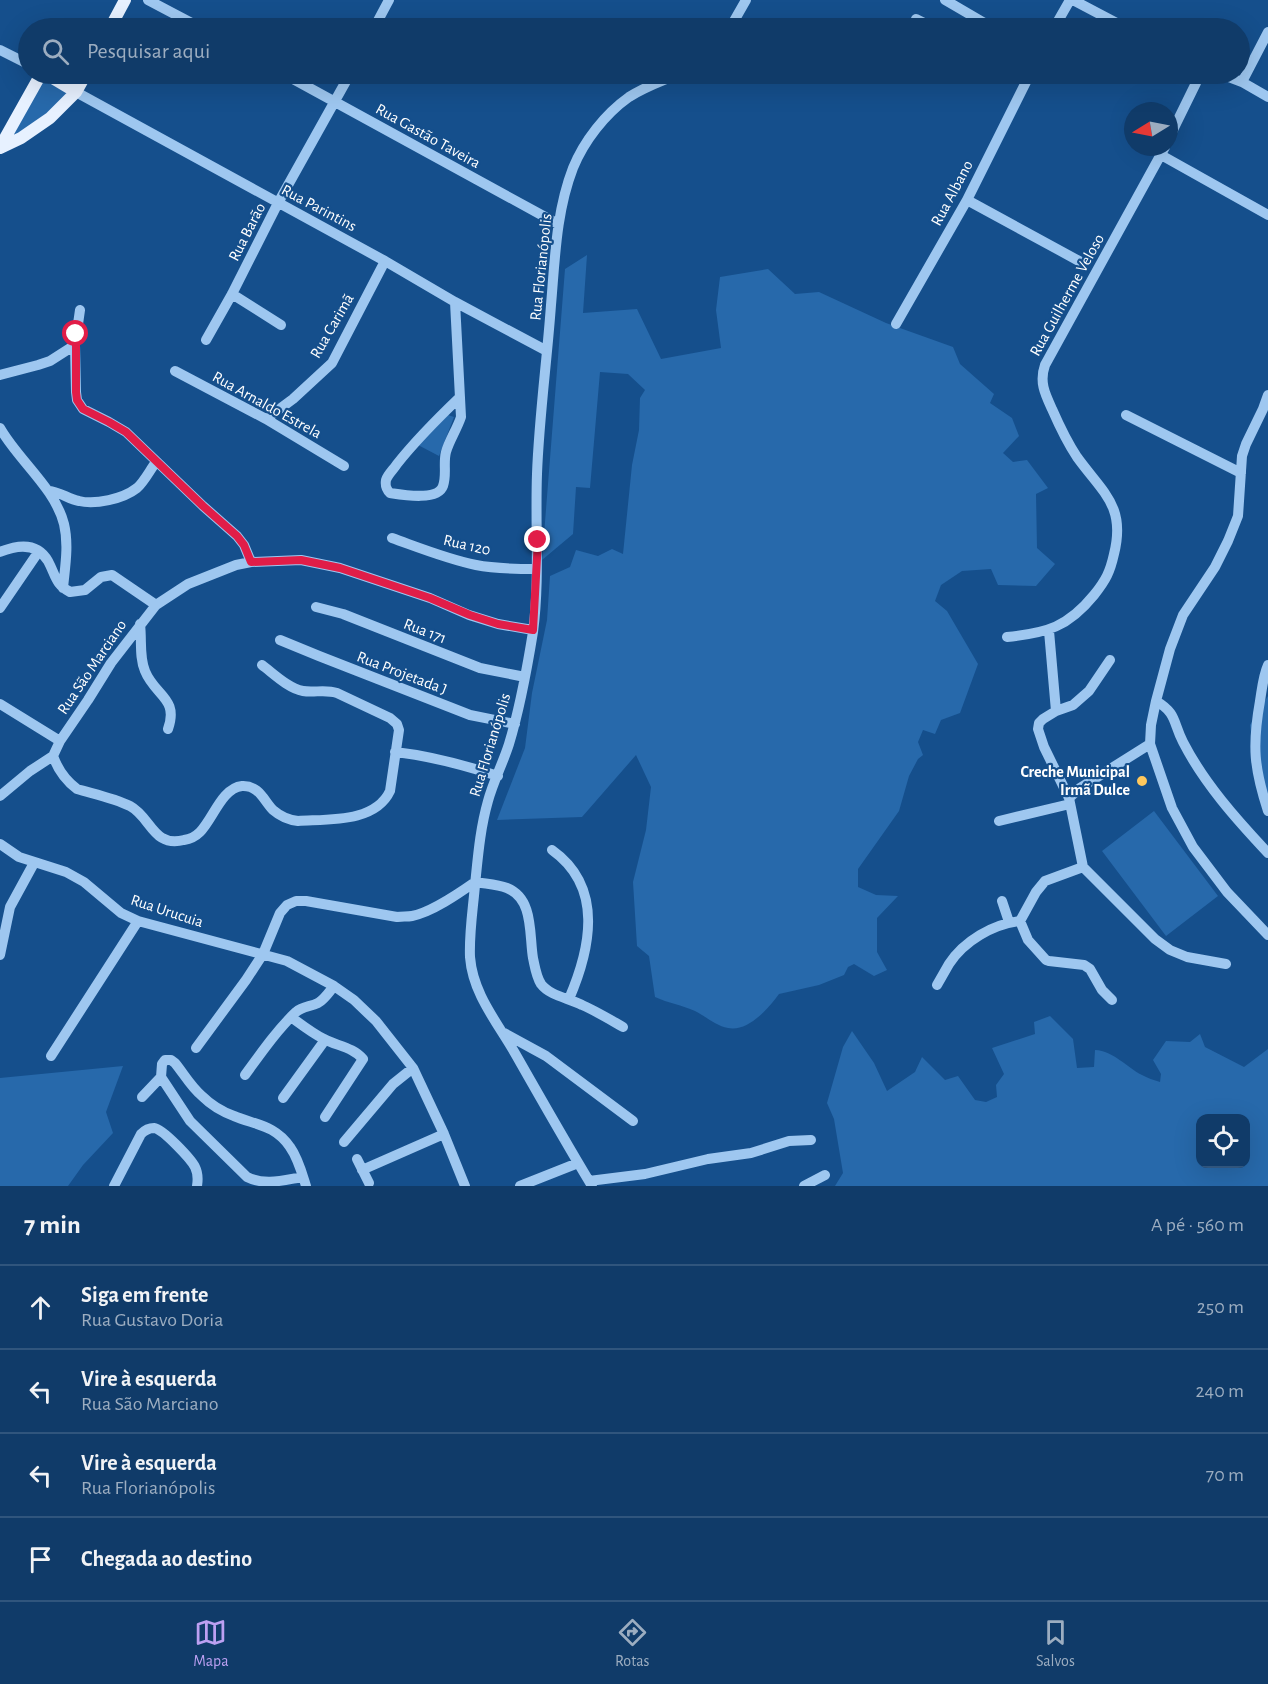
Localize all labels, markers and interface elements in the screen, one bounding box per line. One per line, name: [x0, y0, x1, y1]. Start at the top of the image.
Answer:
search box: [18, 18, 1250, 84]
icon: search: [39, 35, 72, 68]
text: Pesquisar aqui: [87, 40, 210, 62]
street label: Rua Gastão Taveira: [373, 101, 483, 171]
north arrow: [1124, 102, 1178, 156]
street label: Rua Albano: [928, 158, 976, 228]
street label: Rua Parintins: [279, 182, 359, 234]
street label: Rua Barão: [226, 200, 268, 264]
street label: Rua Florianópolis: [527, 213, 555, 321]
street label: Rua Guilherme Veloso: [1027, 231, 1107, 359]
street label: Rua Carimã: [307, 291, 357, 361]
route start: [62, 320, 88, 346]
street label: Rua Arnaldo Estrela: [210, 368, 324, 442]
route end: [524, 526, 550, 552]
street label: Rua 120: [442, 532, 492, 558]
street label: Rua 171: [401, 616, 449, 646]
street label: Rua São Marciano: [55, 617, 129, 717]
street label: Rua Projetada J: [354, 648, 449, 698]
street label: Rua Florianópolis: [467, 691, 513, 799]
place label: Creche Municipal Irmã Dulce: [1020, 764, 1130, 798]
marker: Creche Municipal Irmã Dulce: [1135, 774, 1149, 788]
street label: Rua Urucuia: [129, 892, 205, 930]
map controls: [1196, 1114, 1250, 1168]
button: locate: [1196, 1114, 1250, 1168]
text: 7 min: [24, 1212, 81, 1238]
text: A pé · 560 m: [1151, 1215, 1244, 1235]
text: Siga em frente: [81, 1284, 208, 1306]
icon: ahead: [24, 1291, 57, 1324]
text: 250 m: [1197, 1297, 1244, 1317]
text: Rua Gustavo Doria: [81, 1310, 223, 1330]
text: Vire à esquerda: [81, 1368, 217, 1390]
icon: left: [24, 1375, 57, 1408]
text: 240 m: [1195, 1381, 1244, 1401]
text: Rua São Marciano: [81, 1394, 219, 1414]
text: Vire à esquerda: [81, 1452, 217, 1474]
icon: left: [24, 1459, 57, 1492]
text: 70 m: [1206, 1465, 1244, 1485]
text: Rua Florianópolis: [81, 1478, 215, 1498]
icon: arrive: [24, 1543, 57, 1576]
text: Chegada ao destino: [81, 1548, 252, 1570]
tab: Mapa: [193, 1616, 229, 1671]
tab: Rotas: [615, 1616, 650, 1671]
tab: Salvos: [1036, 1616, 1075, 1671]

